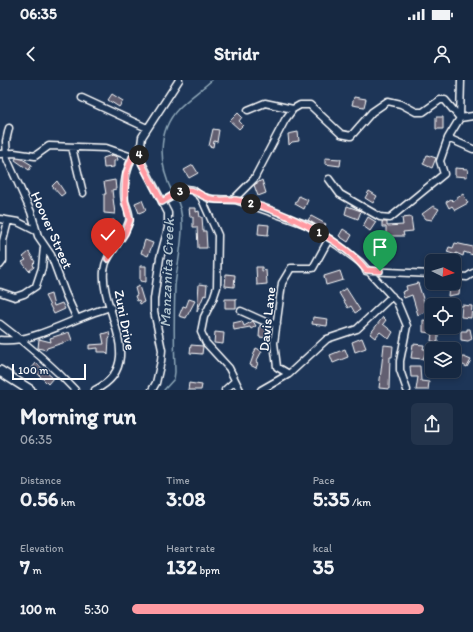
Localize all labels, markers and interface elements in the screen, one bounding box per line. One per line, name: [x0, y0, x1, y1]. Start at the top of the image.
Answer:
text: 06:35: [20, 5, 57, 23]
icon: back: [20, 43, 42, 65]
text: Stridr: [214, 43, 259, 65]
icon: person: [431, 43, 453, 65]
pin: 4: [129, 145, 149, 165]
text: 4: [136, 148, 142, 161]
pin: 3: [170, 182, 190, 202]
text: 3: [177, 185, 183, 198]
street label: Hoover Street: [27, 189, 76, 272]
pin: 2: [241, 194, 261, 214]
text: 2: [248, 197, 254, 210]
water label: Manzanita Creek: [156, 217, 178, 328]
pin: [91, 218, 125, 259]
pin: 1: [309, 223, 329, 243]
icon: check: [97, 224, 119, 246]
text: 1: [316, 226, 322, 239]
pin: [363, 230, 397, 271]
icon: arrive: [369, 236, 391, 258]
north arrow: [425, 254, 461, 290]
map controls: [425, 254, 461, 378]
street label: Davis Lane: [256, 286, 279, 352]
street label: Zuni Drive: [110, 288, 139, 352]
button: locate: [425, 298, 461, 334]
button: layers: [425, 342, 461, 378]
scale bar: [12, 362, 86, 381]
text: 100 m: [18, 364, 48, 377]
text: Morning run: [20, 403, 136, 430]
button: share: [411, 403, 453, 445]
text: 06:35: [20, 432, 52, 447]
text: Distance: [20, 474, 61, 487]
text: Time: [166, 474, 190, 487]
text: Pace: [313, 474, 335, 487]
text: 0.56: [20, 487, 58, 511]
text: 3:08: [166, 487, 205, 511]
text: 5:35: [313, 487, 349, 511]
text: km: [58, 496, 75, 509]
text: /km: [349, 496, 371, 509]
text: Elevation: [20, 542, 64, 555]
text: Heart rate: [166, 542, 215, 555]
text: kcal: [313, 542, 332, 555]
text: 7: [20, 555, 30, 579]
text: 132: [166, 555, 197, 579]
text: 35: [313, 555, 334, 579]
text: m: [30, 564, 42, 577]
text: bpm: [197, 564, 220, 577]
text: 100 m: [20, 602, 56, 617]
text: 5:30: [84, 602, 109, 617]

